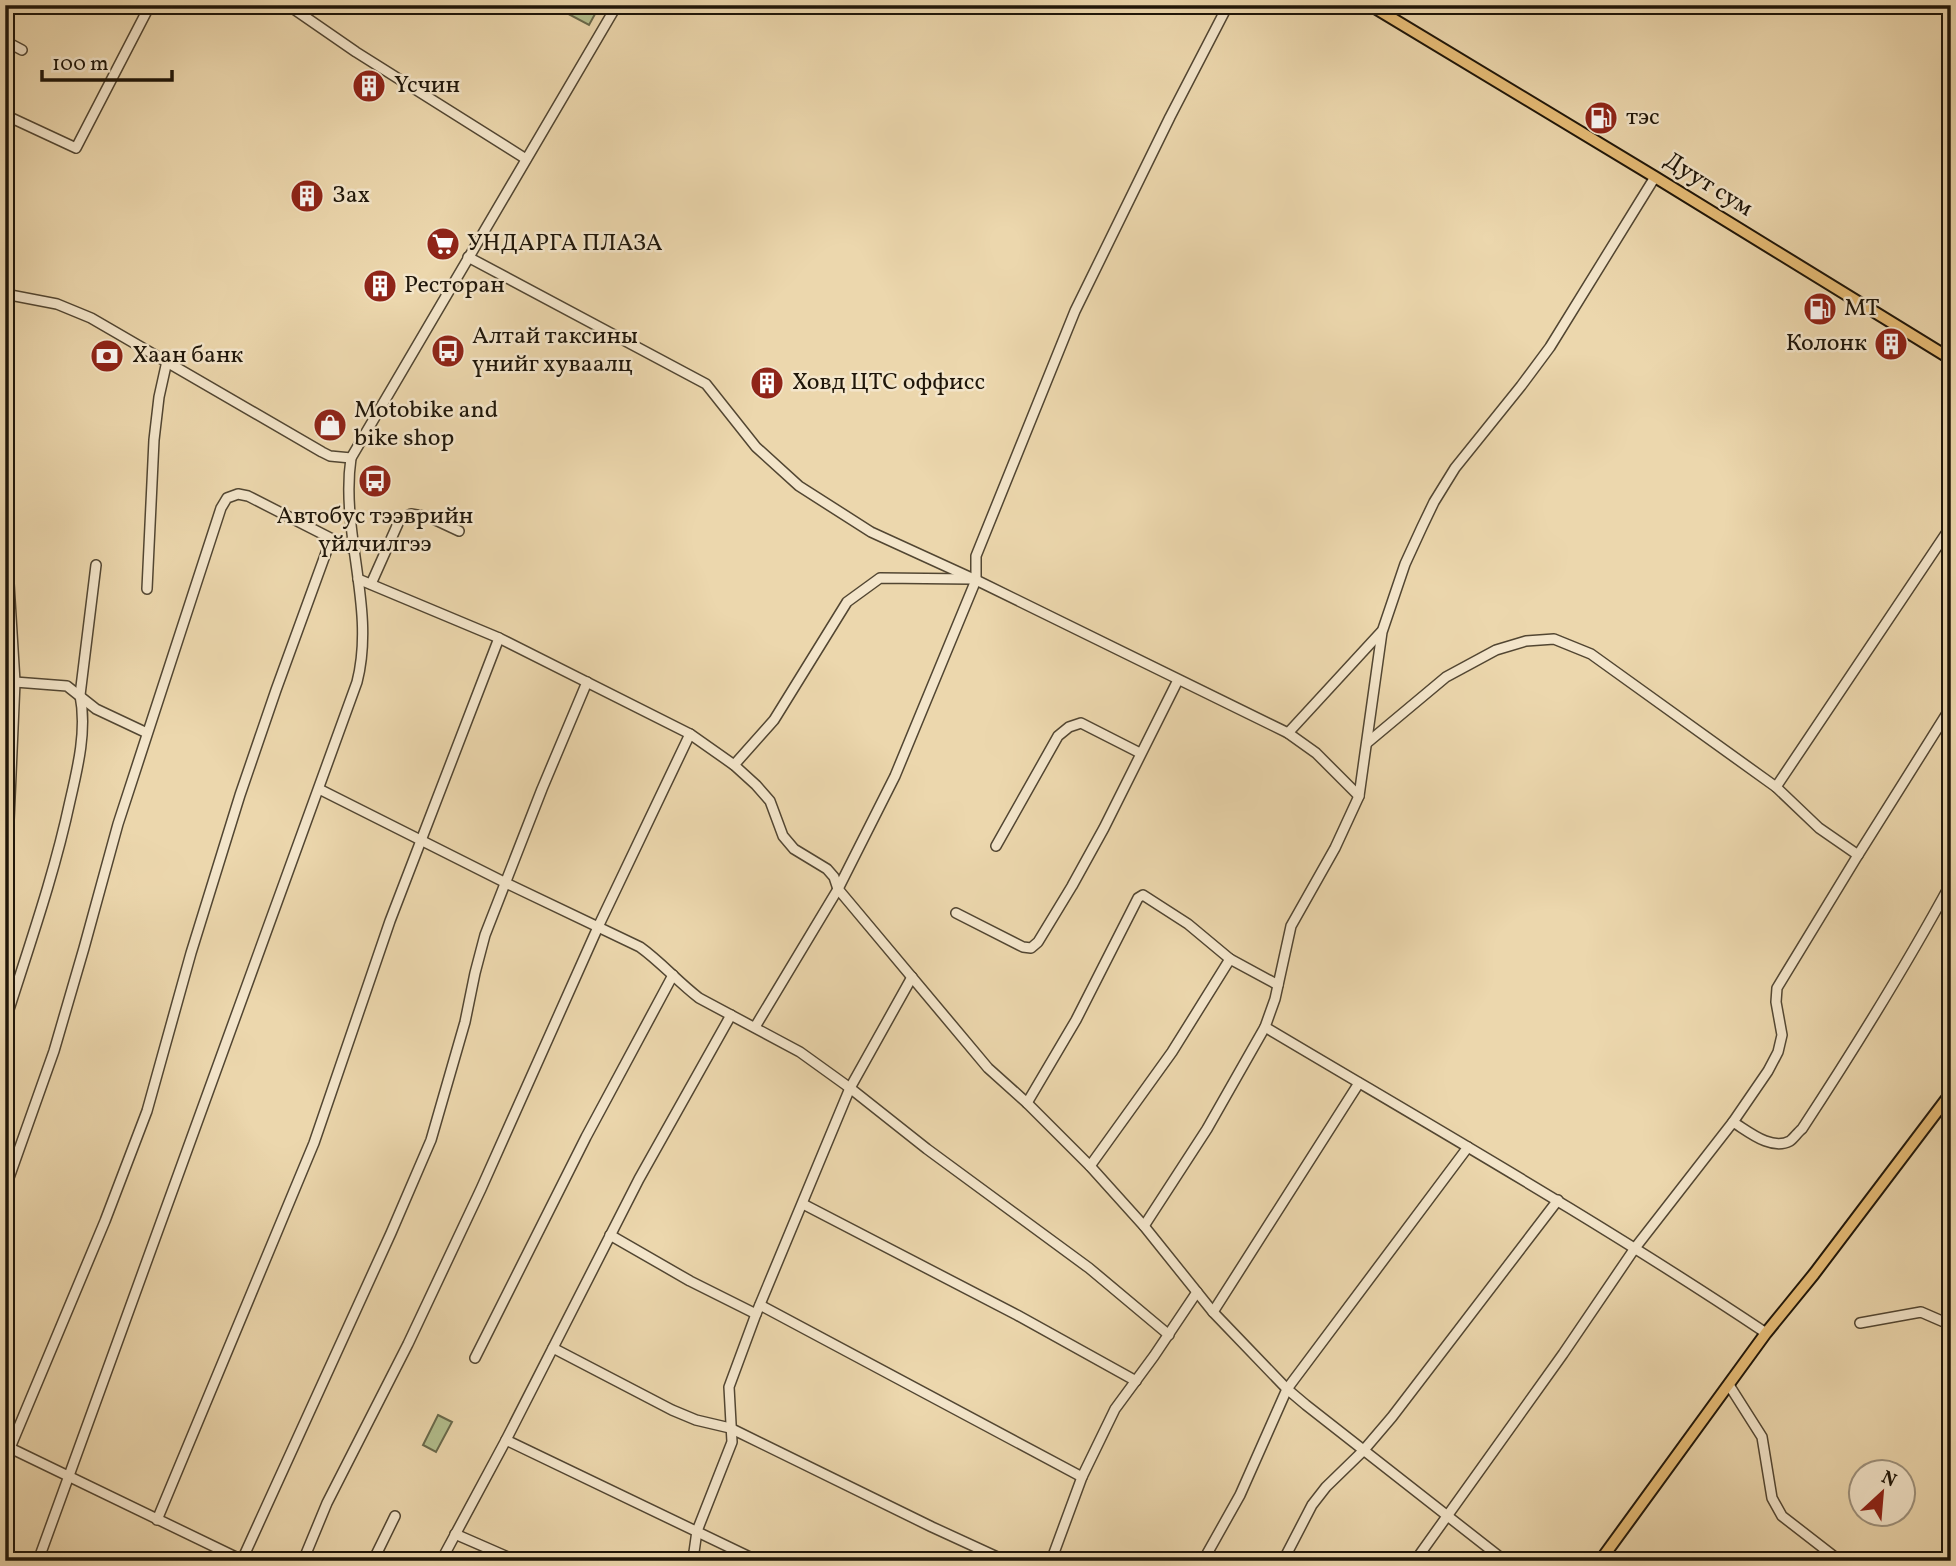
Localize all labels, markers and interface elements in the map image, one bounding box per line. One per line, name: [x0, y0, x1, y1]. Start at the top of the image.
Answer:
scale bar: [42, 38, 172, 82]
text: 100 m: [52, 50, 109, 79]
building icon: Үсчин: [350, 67, 388, 105]
place label: Үсчин: [394, 69, 460, 103]
fuel station icon: тэс: [1582, 99, 1620, 137]
place label: тэс: [1626, 101, 1660, 135]
street label: Дуут сум: [1657, 144, 1759, 226]
building icon: Зах: [288, 177, 326, 215]
place label: Зах: [332, 179, 370, 213]
supermarket icon: УНДАРГА ПЛАЗА: [424, 225, 462, 263]
place label: УНДАРГА ПЛАЗА: [467, 227, 663, 261]
building icon: Ресторан: [361, 267, 399, 305]
place label: Ресторан: [404, 269, 505, 303]
fuel station icon: MT: [1801, 290, 1839, 328]
place label: MT: [1844, 292, 1879, 326]
place label: Алтай таксины үнийг хуваалц: [472, 320, 638, 382]
building icon: Колонк: [1872, 325, 1910, 363]
place label: Колонк: [1786, 327, 1867, 361]
bus stop icon: Алтай таксины үнийг хуваалц: [429, 332, 467, 370]
bank icon: Хаан банк: [88, 337, 126, 375]
place label: Хаан банк: [132, 339, 244, 373]
building icon: Ховд ЦТС оффисс: [748, 364, 786, 402]
place label: Ховд ЦТС оффисс: [792, 366, 985, 400]
place label: Motobike and bike shop: [354, 394, 498, 456]
shop icon: Motobike and bike shop: [311, 406, 349, 444]
bus stop icon: Автобус тээврийн үйлчилгээ: [356, 462, 394, 500]
place label: Автобус тээврийн үйлчилгээ: [277, 500, 473, 562]
north arrow: [1848, 1458, 1918, 1528]
text: N: [1877, 1465, 1901, 1494]

